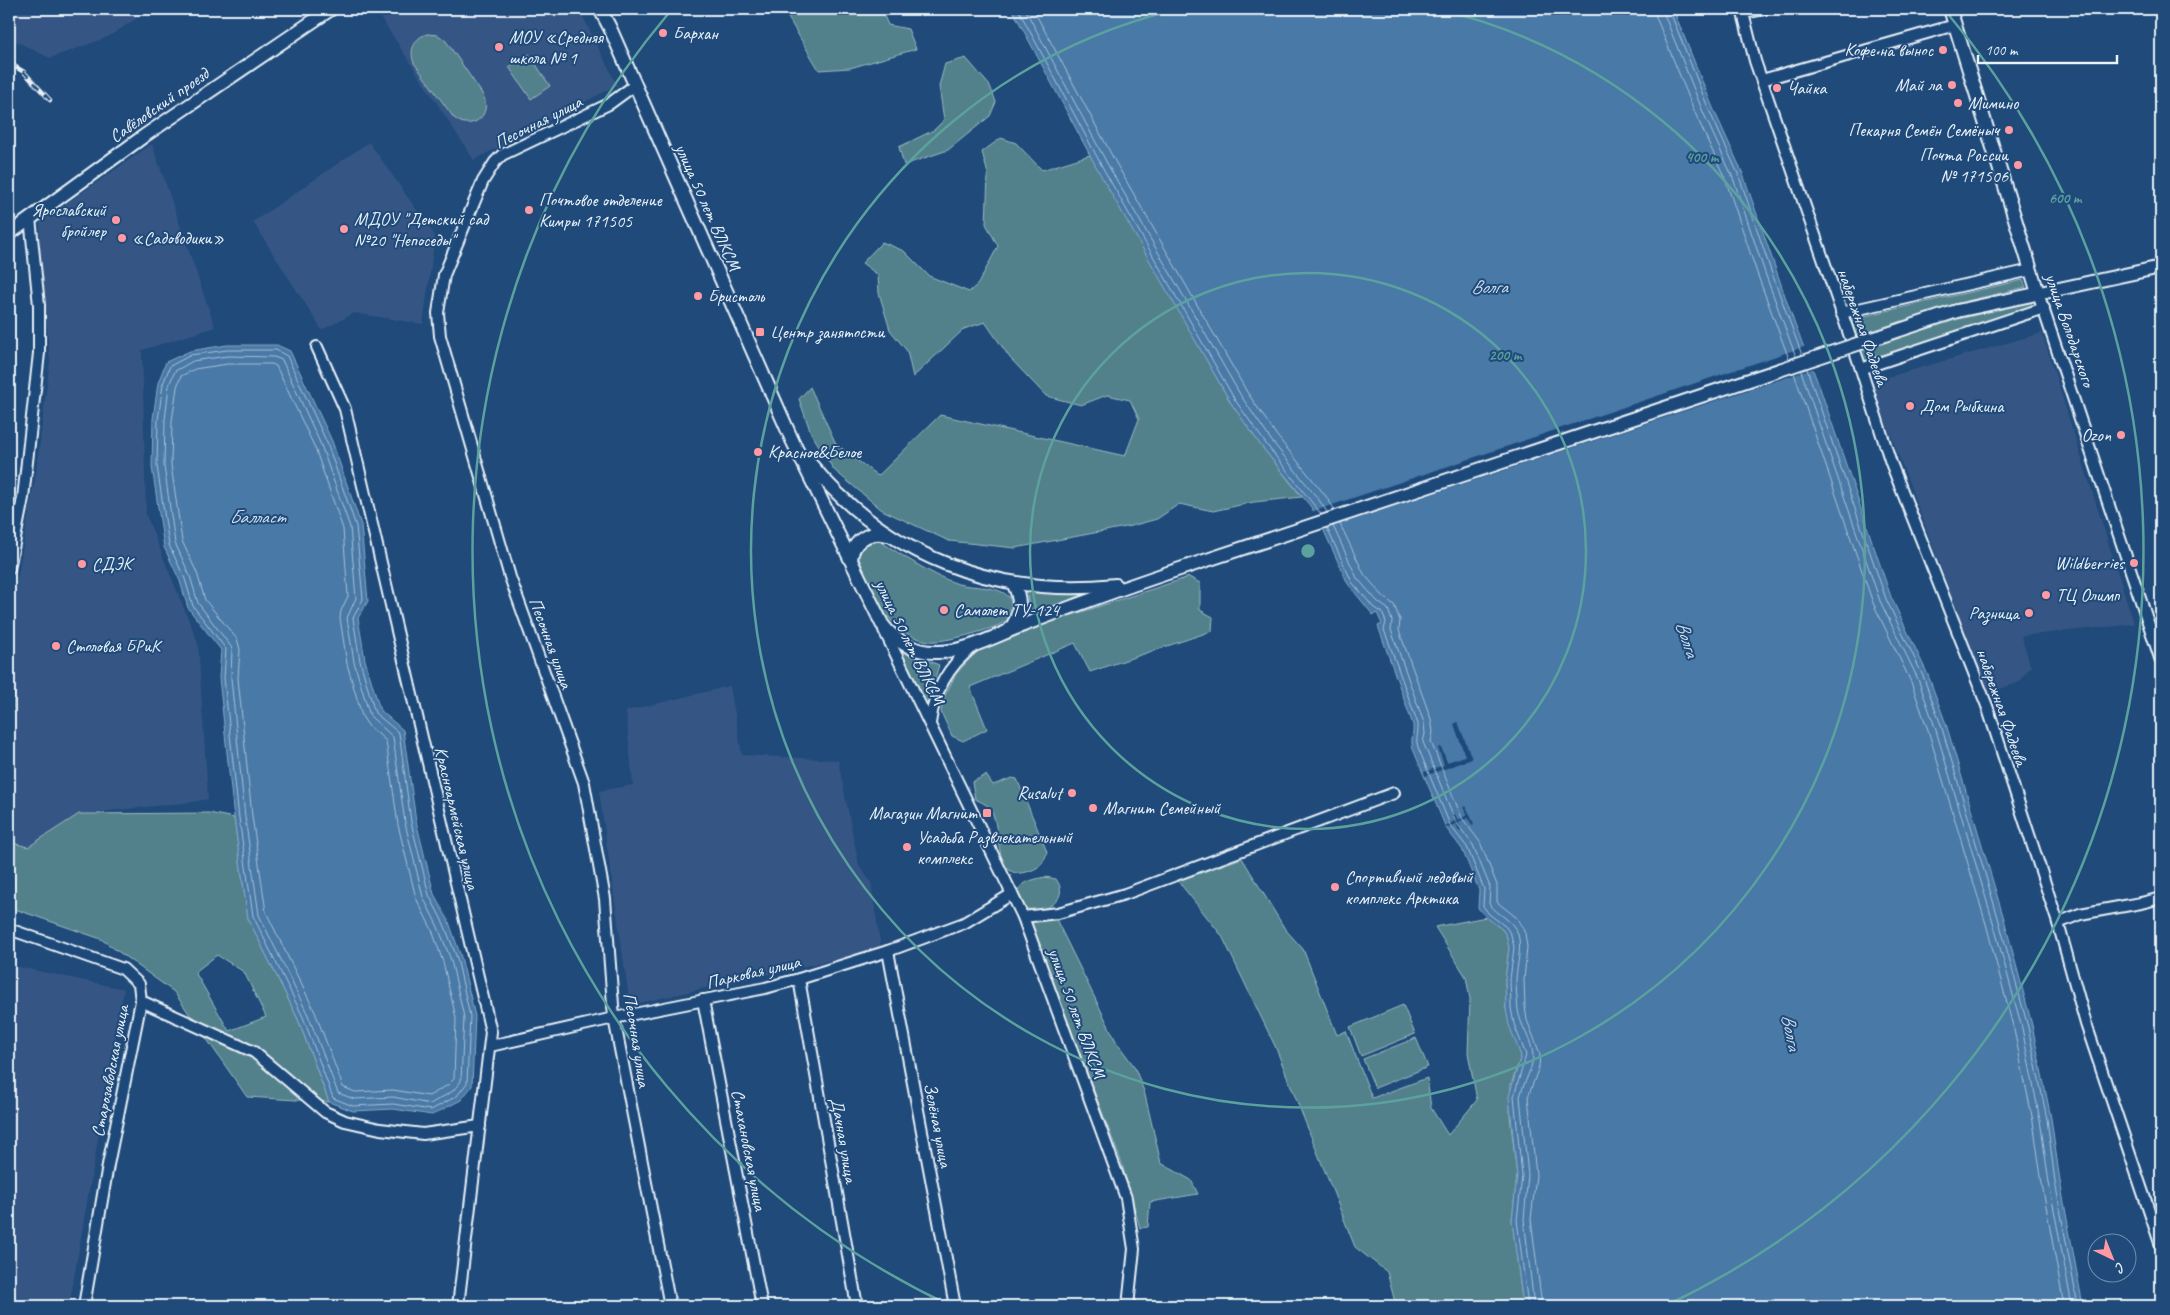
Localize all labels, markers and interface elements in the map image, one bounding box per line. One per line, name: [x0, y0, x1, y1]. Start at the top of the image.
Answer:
place label: Бархан: [673, 22, 719, 44]
place label: МОУ «Средняя школа № 1: [509, 26, 605, 69]
marker: Бархан: [657, 27, 669, 39]
scale bar: [1978, 32, 2116, 64]
place label: Кофе на вынос: [1845, 39, 1934, 61]
marker: МОУ «Средняя школа № 1: [493, 41, 505, 53]
text: 100 m: [1985, 41, 2019, 60]
marker: Кофе на вынос: [1937, 44, 1949, 56]
street label: Савёловский проезд: [105, 62, 214, 147]
place label: Май ла: [1895, 74, 1943, 96]
place label: Чайка: [1787, 77, 1827, 99]
marker: Май ла: [1946, 79, 1958, 91]
marker: Чайка: [1771, 82, 1783, 94]
street label: Песочная улица: [490, 90, 587, 153]
place label: Мимино: [1968, 92, 2020, 114]
marker: Мимино: [1952, 97, 1964, 109]
place label: Пекарня Семён Семёныч: [1848, 119, 2001, 141]
marker: Пекарня Семён Семёныч: [2003, 124, 2015, 136]
street label: улица 50 лет ВЛКСМ: [670, 139, 746, 275]
place label: Почта России № 171506: [1920, 144, 2009, 187]
text: 400 m: [1686, 148, 1720, 167]
marker: Почта России № 171506: [2012, 159, 2024, 171]
place label: Почтовое отделение Кимры 171505: [539, 189, 663, 232]
text: 600 m: [2049, 189, 2083, 208]
place label: Ярославский бройлер: [31, 199, 107, 242]
marker: Почтовое отделение Кимры 171505: [523, 204, 535, 216]
place label: МДОУ "Детский сад №20 "Непоседы": [354, 208, 490, 251]
marker: Ярославский бройлер: [110, 214, 122, 226]
marker: МДОУ "Детский сад №20 "Непоседы": [338, 223, 350, 235]
place label: «Садоводики»: [132, 227, 225, 249]
marker: «Садоводики»: [116, 232, 128, 244]
street label: набережная Фадеева: [1833, 265, 1894, 390]
street label: улица Володарского: [2040, 270, 2100, 391]
water label: Волга: [1471, 275, 1509, 299]
place label: Бристоль: [708, 285, 765, 307]
marker: Бристоль: [692, 290, 704, 302]
place label: Центр занятости: [770, 321, 886, 344]
marker: Центр занятости: [754, 326, 766, 338]
text: 200 m: [1489, 346, 1523, 365]
place label: Дом Рыбкина: [1920, 395, 2005, 417]
marker: Дом Рыбкина: [1904, 400, 1916, 412]
place label: Ozon: [2081, 424, 2112, 446]
marker: Ozon: [2115, 429, 2127, 441]
place label: Красное&Белое: [768, 441, 862, 463]
marker: Красное&Белое: [752, 446, 764, 458]
water label: Балласт: [229, 505, 287, 529]
centre of rings: [1299, 542, 1317, 560]
place label: Wildberries: [2055, 552, 2126, 574]
place label: СДЭК: [92, 553, 135, 575]
marker: Wildberries: [2128, 557, 2140, 569]
marker: СДЭК: [76, 558, 88, 570]
street label: улица 50 лет ВЛКСМ: [870, 575, 950, 709]
place label: ТЦ Олимп: [2056, 584, 2121, 606]
marker: ТЦ Олимп: [2040, 589, 2052, 601]
street label: Песочная улица: [524, 594, 578, 693]
place label: Самолет ТУ-124: [954, 599, 1061, 621]
place label: Разница: [1969, 602, 2021, 625]
marker: Самолет ТУ-124: [938, 604, 950, 616]
marker: Разница: [2023, 607, 2035, 619]
water label: Волга: [1670, 618, 1705, 662]
place label: Столовая БРиК: [66, 635, 163, 657]
marker: Столовая БРиК: [50, 640, 62, 652]
street label: набережная Фадеева: [1972, 645, 2033, 770]
street label: Красноармейская улица: [430, 744, 485, 893]
place label: Rusalut: [1017, 782, 1065, 804]
marker: Rusalut: [1066, 787, 1078, 799]
place label: Магнит Семейный: [1103, 797, 1222, 819]
place label: Магазин Магнит: [869, 802, 978, 825]
marker: Магнит Семейный: [1087, 802, 1099, 814]
marker: Магазин Магнит: [981, 807, 993, 819]
place label: Усадьба Развлекательный комплекс: [917, 826, 1074, 869]
marker: Усадьба Развлекательный комплекс: [901, 841, 913, 853]
place label: Спортивный ледовый комплекс Арктика: [1345, 866, 1474, 909]
marker: Спортивный ледовый комплекс Арктика: [1329, 881, 1341, 893]
street label: улица 50 лет ВЛКСМ: [1043, 944, 1111, 1082]
street label: Парковая улица: [704, 950, 803, 994]
street label: Песочная улица: [619, 991, 656, 1090]
street label: Старозаводская улица: [86, 1002, 134, 1139]
water label: Волга: [1776, 1012, 1807, 1054]
street label: Зелёная улица: [919, 1081, 957, 1171]
street label: Стахановская улица: [726, 1088, 772, 1214]
street label: Дачная улица: [826, 1096, 863, 1186]
north arrow: [2088, 1232, 2138, 1282]
text: С: [2111, 1259, 2129, 1277]

